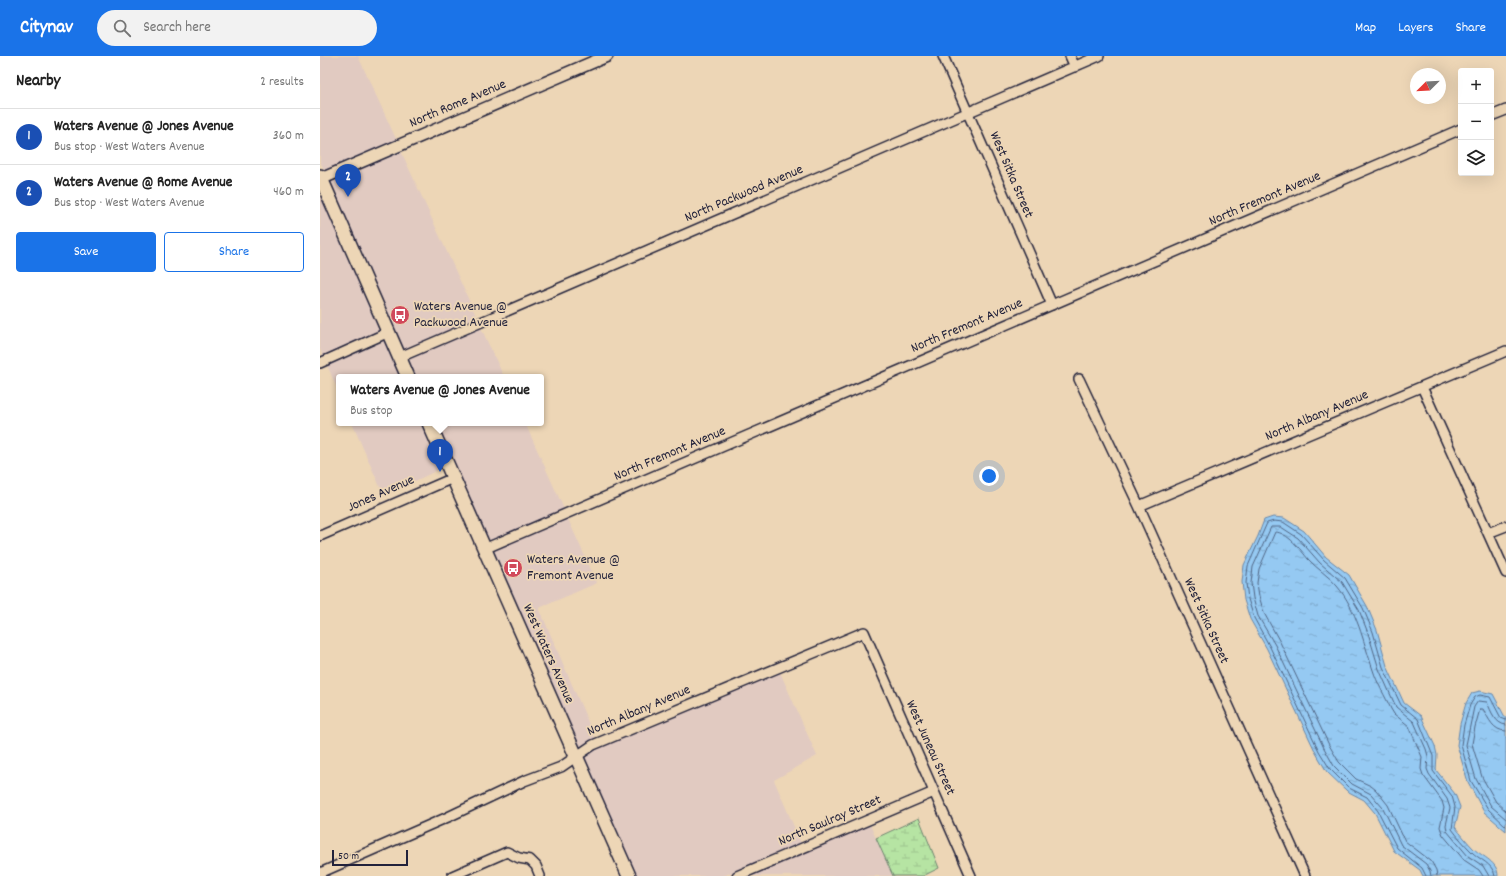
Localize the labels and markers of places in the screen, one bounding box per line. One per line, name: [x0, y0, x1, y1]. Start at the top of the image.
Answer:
pin: 2: [335, 164, 361, 197]
place label: Waters Avenue @ Packwood Avenue: [414, 297, 508, 333]
bus stop icon: Waters Avenue @ Packwood Avenue: [389, 304, 411, 326]
pin: 1: [427, 439, 453, 472]
place label: Waters Avenue @ Fremont Avenue: [527, 550, 620, 586]
bus stop icon: Waters Avenue @ Fremont Avenue: [502, 557, 524, 579]

